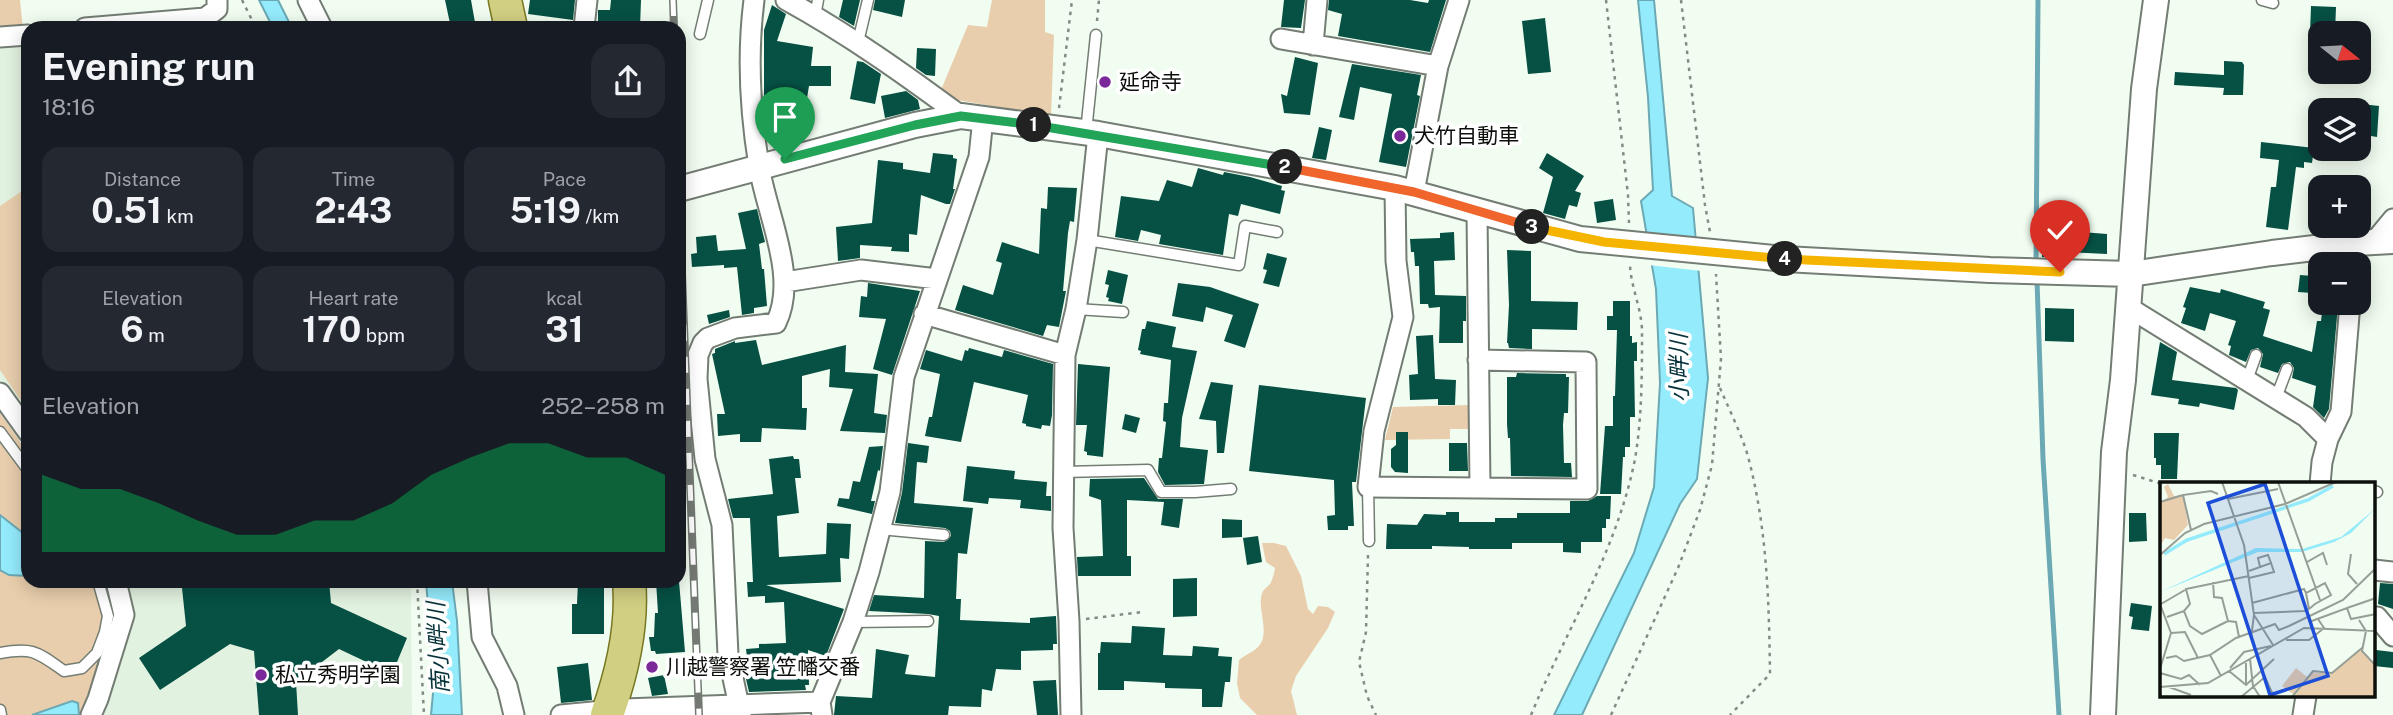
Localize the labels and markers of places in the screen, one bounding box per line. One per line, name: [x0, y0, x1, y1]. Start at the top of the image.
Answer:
place label: 延命寺: [1119, 69, 1182, 94]
marker: 延命寺: [1097, 74, 1113, 90]
pin: [755, 87, 815, 159]
pin: 1: [1016, 108, 1052, 142]
place label: 犬竹自動車: [1414, 123, 1519, 148]
marker: 犬竹自動車: [1392, 128, 1408, 144]
pin: 2: [1268, 150, 1302, 184]
pin: [2030, 200, 2090, 272]
pin: 3: [1514, 210, 1550, 244]
pin: 4: [1768, 242, 1802, 276]
place label: 川越警察署 笠幡交番: [666, 654, 860, 679]
marker: 川越警察署 笠幡交番: [644, 659, 660, 675]
place label: 私立秀明学園: [275, 662, 401, 687]
marker: 私立秀明学園: [253, 667, 269, 683]

